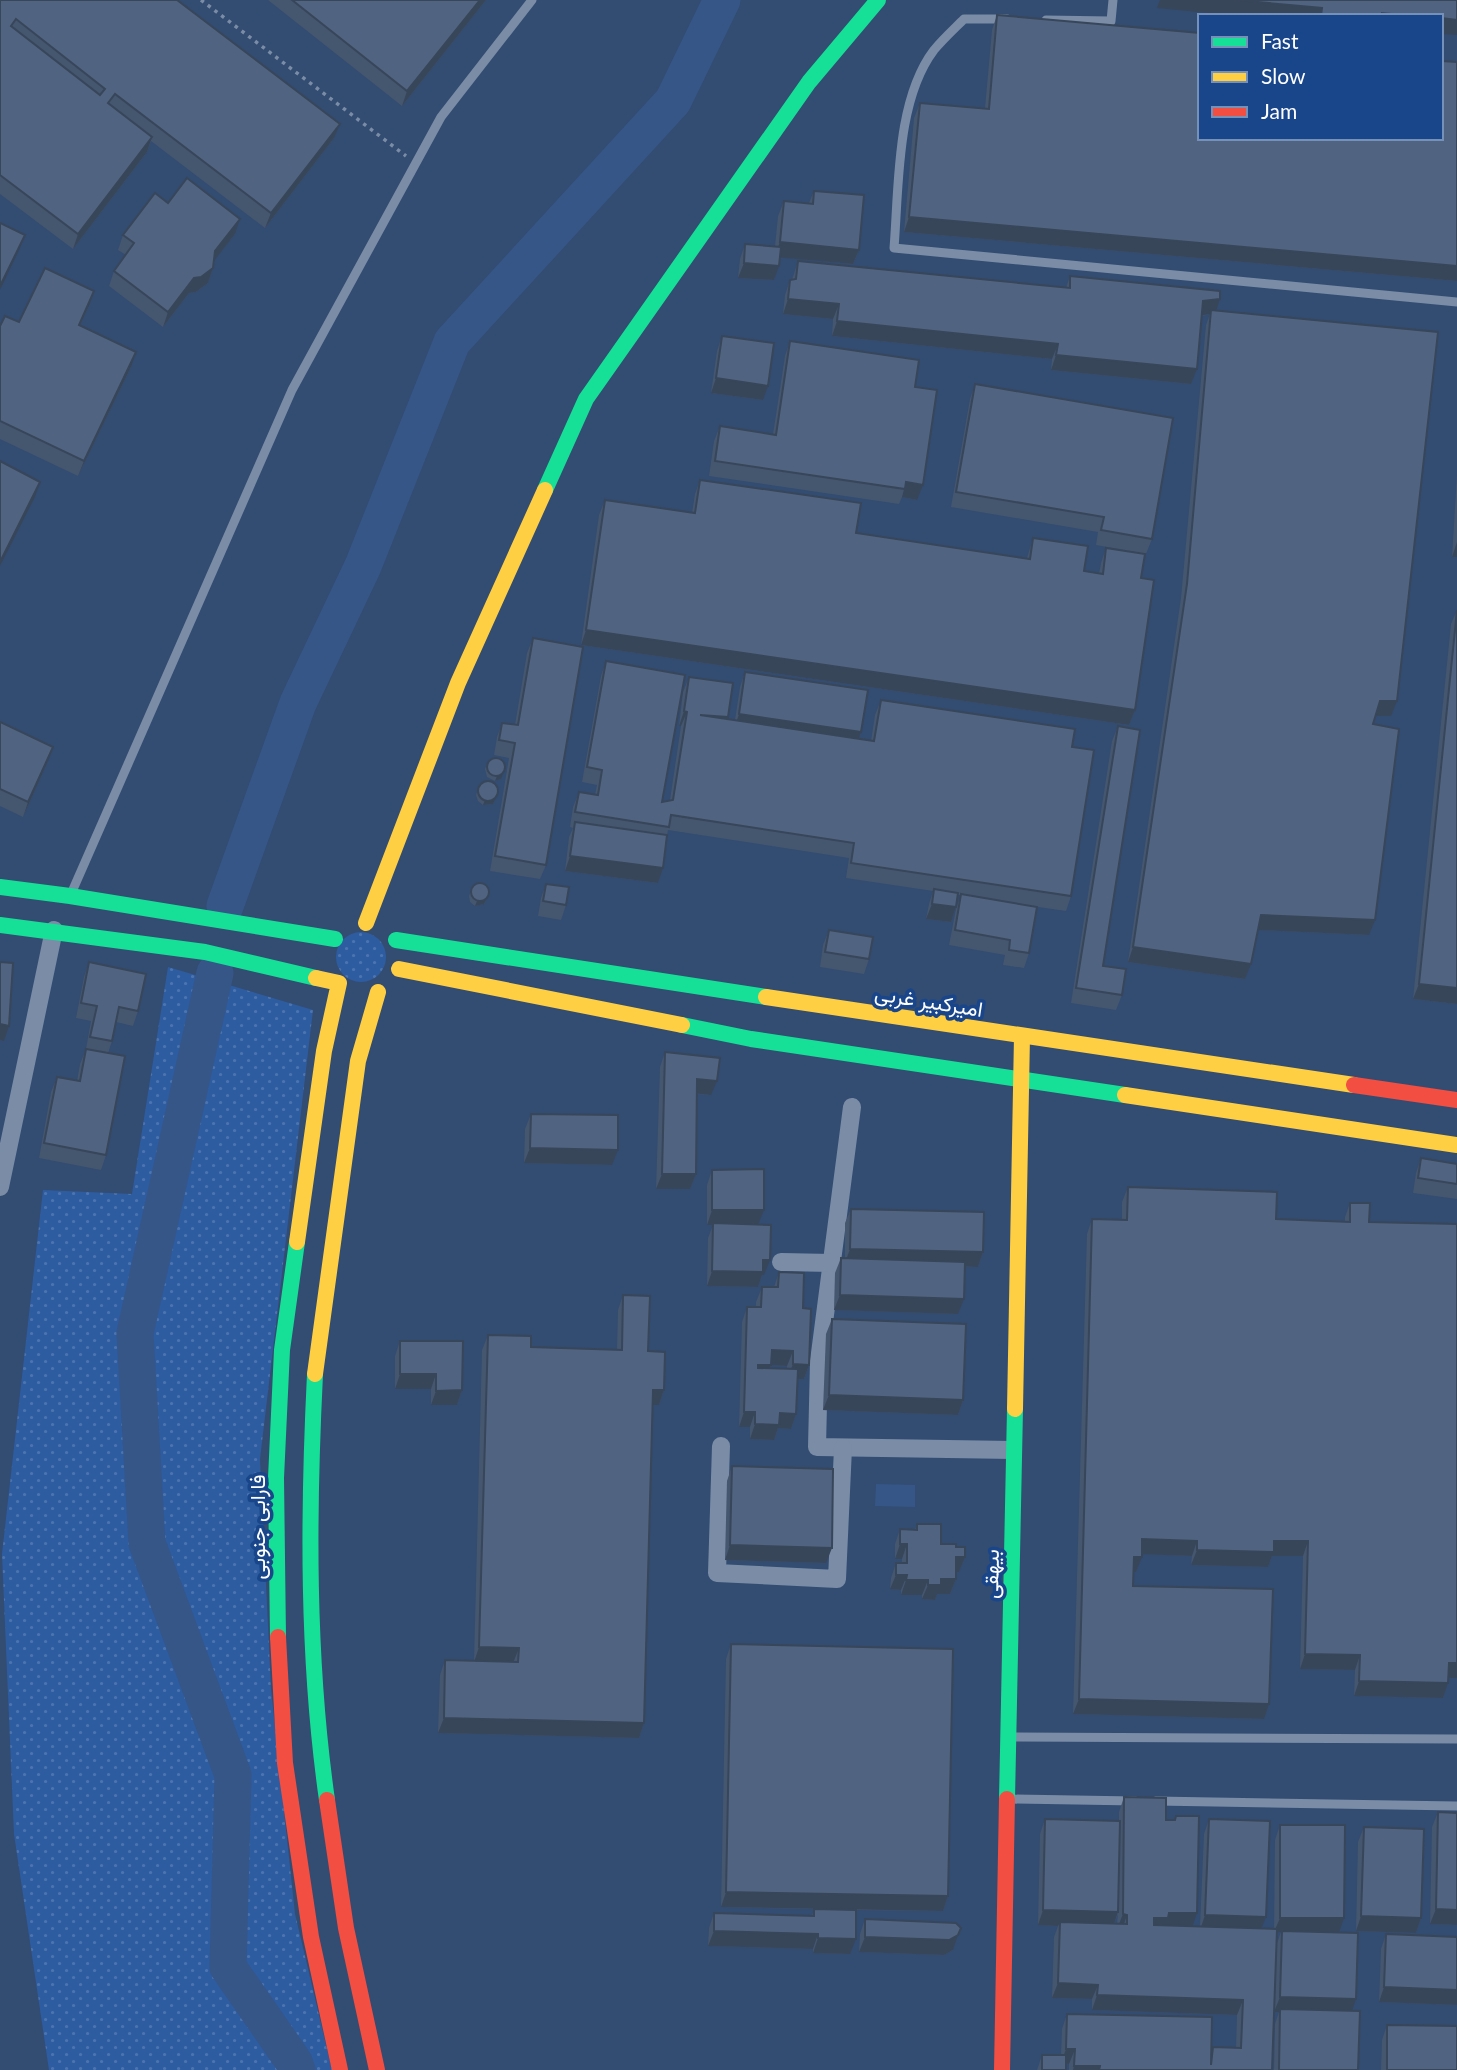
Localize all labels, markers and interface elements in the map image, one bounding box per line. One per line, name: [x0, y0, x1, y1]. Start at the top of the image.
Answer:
legend: [1198, 14, 1443, 140]
text: Fast: [1261, 28, 1299, 53]
text: Slow: [1261, 63, 1306, 88]
text: Jam: [1261, 98, 1297, 123]
street label: امیرکبیر غربی: [873, 979, 985, 1023]
street label: فارابی جنوبی: [244, 1474, 271, 1580]
street label: بیهقی: [977, 1549, 1005, 1599]

